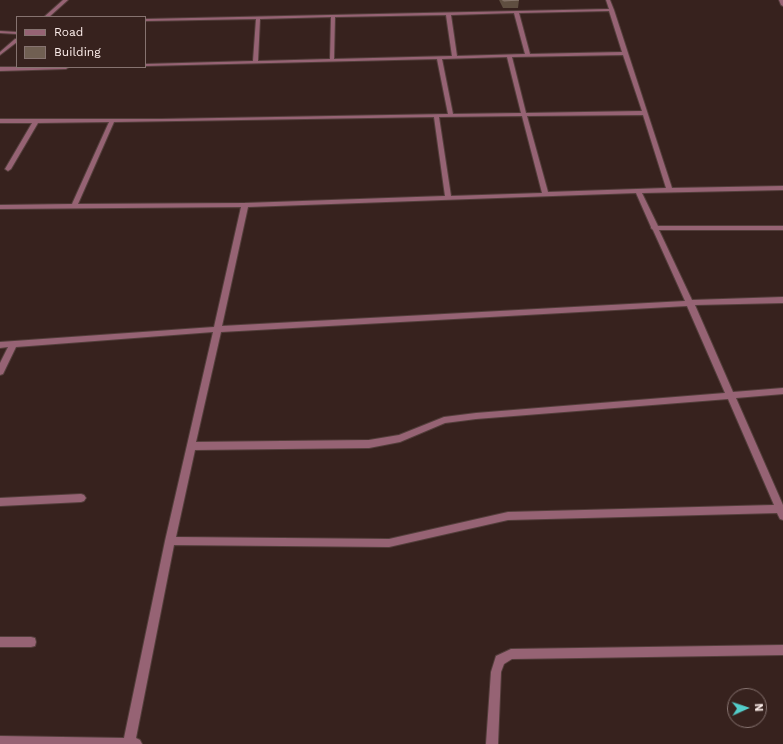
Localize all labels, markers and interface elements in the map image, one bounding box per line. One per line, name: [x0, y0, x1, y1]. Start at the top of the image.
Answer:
legend: [16, 16, 146, 68]
text: Road: [54, 25, 83, 39]
text: Building: [54, 45, 101, 59]
north arrow: [727, 688, 767, 728]
text: N: [752, 703, 765, 712]

